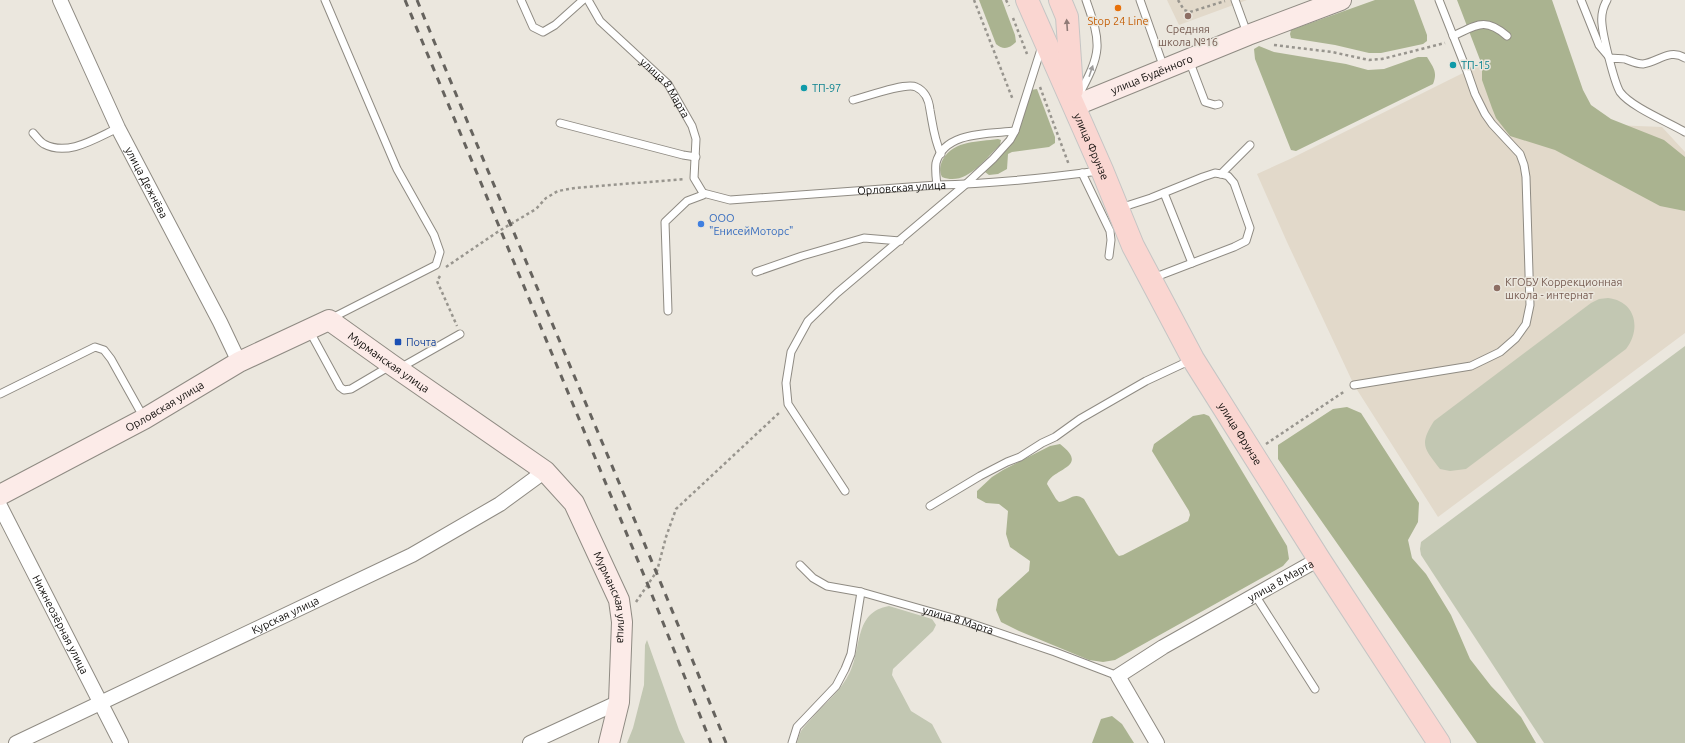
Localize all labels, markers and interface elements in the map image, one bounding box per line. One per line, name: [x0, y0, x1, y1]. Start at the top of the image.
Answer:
marker: Stop 24 Line: [1113, 3, 1123, 13]
marker: Средняя школа №16: [1183, 11, 1193, 21]
place label: Stop 24 Line: [1087, 15, 1149, 27]
one-way arrow: [1064, 19, 1071, 31]
place label: Средняя школа №16: [1158, 23, 1218, 48]
street label: улица Будённого: [1109, 52, 1194, 96]
street label: улица 8 Марта: [638, 55, 692, 120]
place label: ТП-15: [1461, 59, 1490, 71]
marker: ТП-15: [1448, 60, 1458, 70]
one-way arrow: [1088, 64, 1094, 76]
place label: ТП-97: [812, 82, 841, 94]
marker: ТП-97: [799, 83, 809, 93]
street label: улица Фрунзе: [1072, 111, 1111, 182]
street label: улица Дежнёва: [123, 145, 170, 220]
street label: Орловская улица: [857, 179, 946, 197]
place label: ООО "ЕнисейМоторс": [709, 212, 793, 237]
marker: ООО "ЕнисейМоторс": [696, 219, 706, 229]
place label: КГОБУ Коррекционная школа - интернат: [1505, 276, 1622, 301]
marker: КГОБУ Коррекционная школа - интернат: [1492, 283, 1502, 293]
street label: Мурманская улица: [346, 330, 431, 395]
place label: Почта: [406, 336, 436, 348]
marker: Почта: [393, 337, 403, 347]
street label: Орловская улица: [123, 379, 206, 434]
street label: улица Фрунзе: [1216, 400, 1264, 467]
street label: Мурманская улица: [591, 550, 628, 644]
street label: улица 8 Марта: [1246, 557, 1316, 604]
street label: Нижнеозёрная улица: [30, 573, 91, 676]
street label: Курская улица: [250, 594, 321, 636]
street label: улица 8 Марта: [921, 604, 995, 637]

